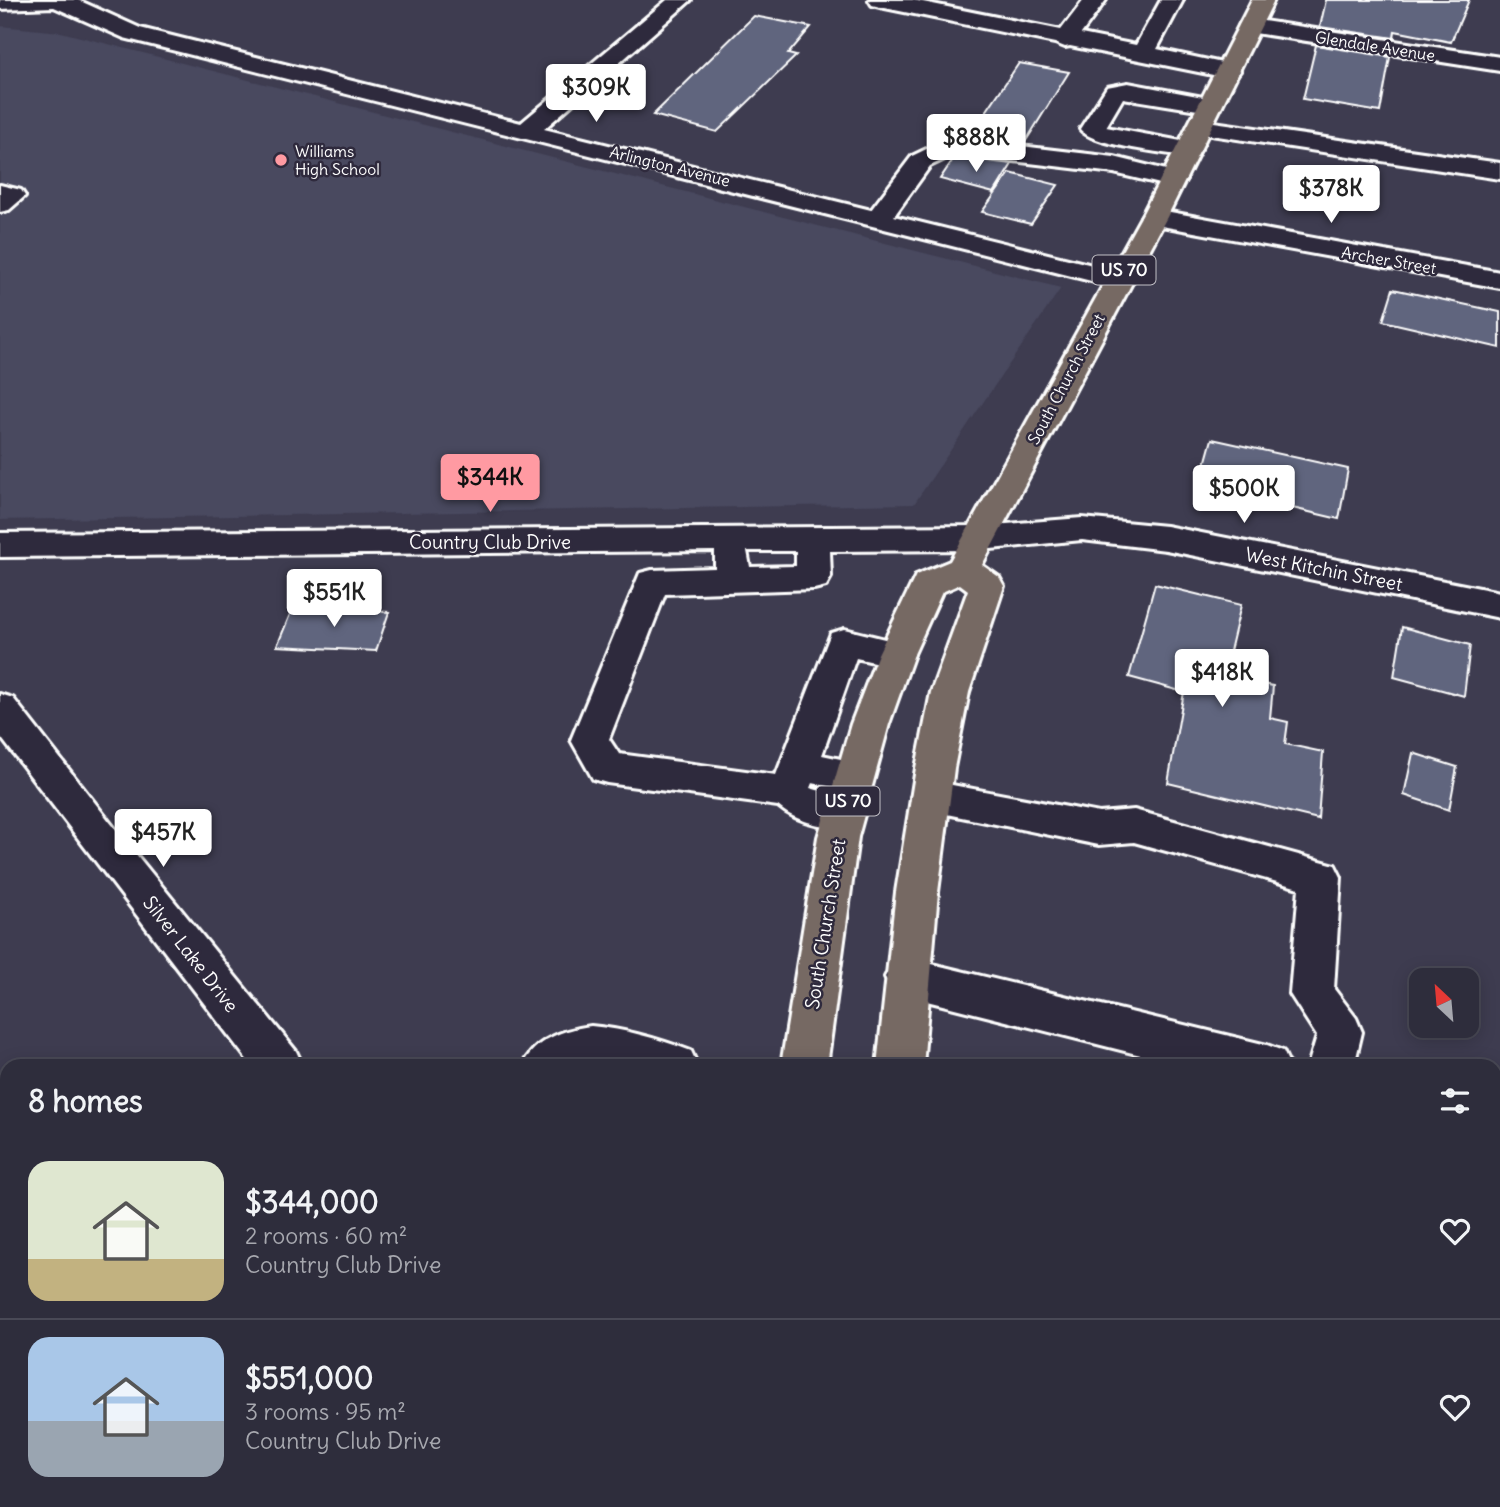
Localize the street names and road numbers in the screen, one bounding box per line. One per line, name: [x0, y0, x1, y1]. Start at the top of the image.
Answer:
street label: Glendale Avenue: [1314, 27, 1436, 65]
street label: Arlington Avenue: [608, 141, 732, 191]
street label: Archer Street: [1340, 242, 1438, 278]
road number: US 70: [1092, 256, 1156, 284]
street label: South Church Street: [1023, 310, 1109, 448]
street label: Country Club Drive: [409, 530, 571, 554]
street label: West Kitchin Street: [1243, 542, 1405, 596]
road number: US 70: [816, 786, 880, 816]
street label: South Church Street: [800, 837, 850, 1011]
street label: Silver Lake Drive: [138, 891, 244, 1017]

